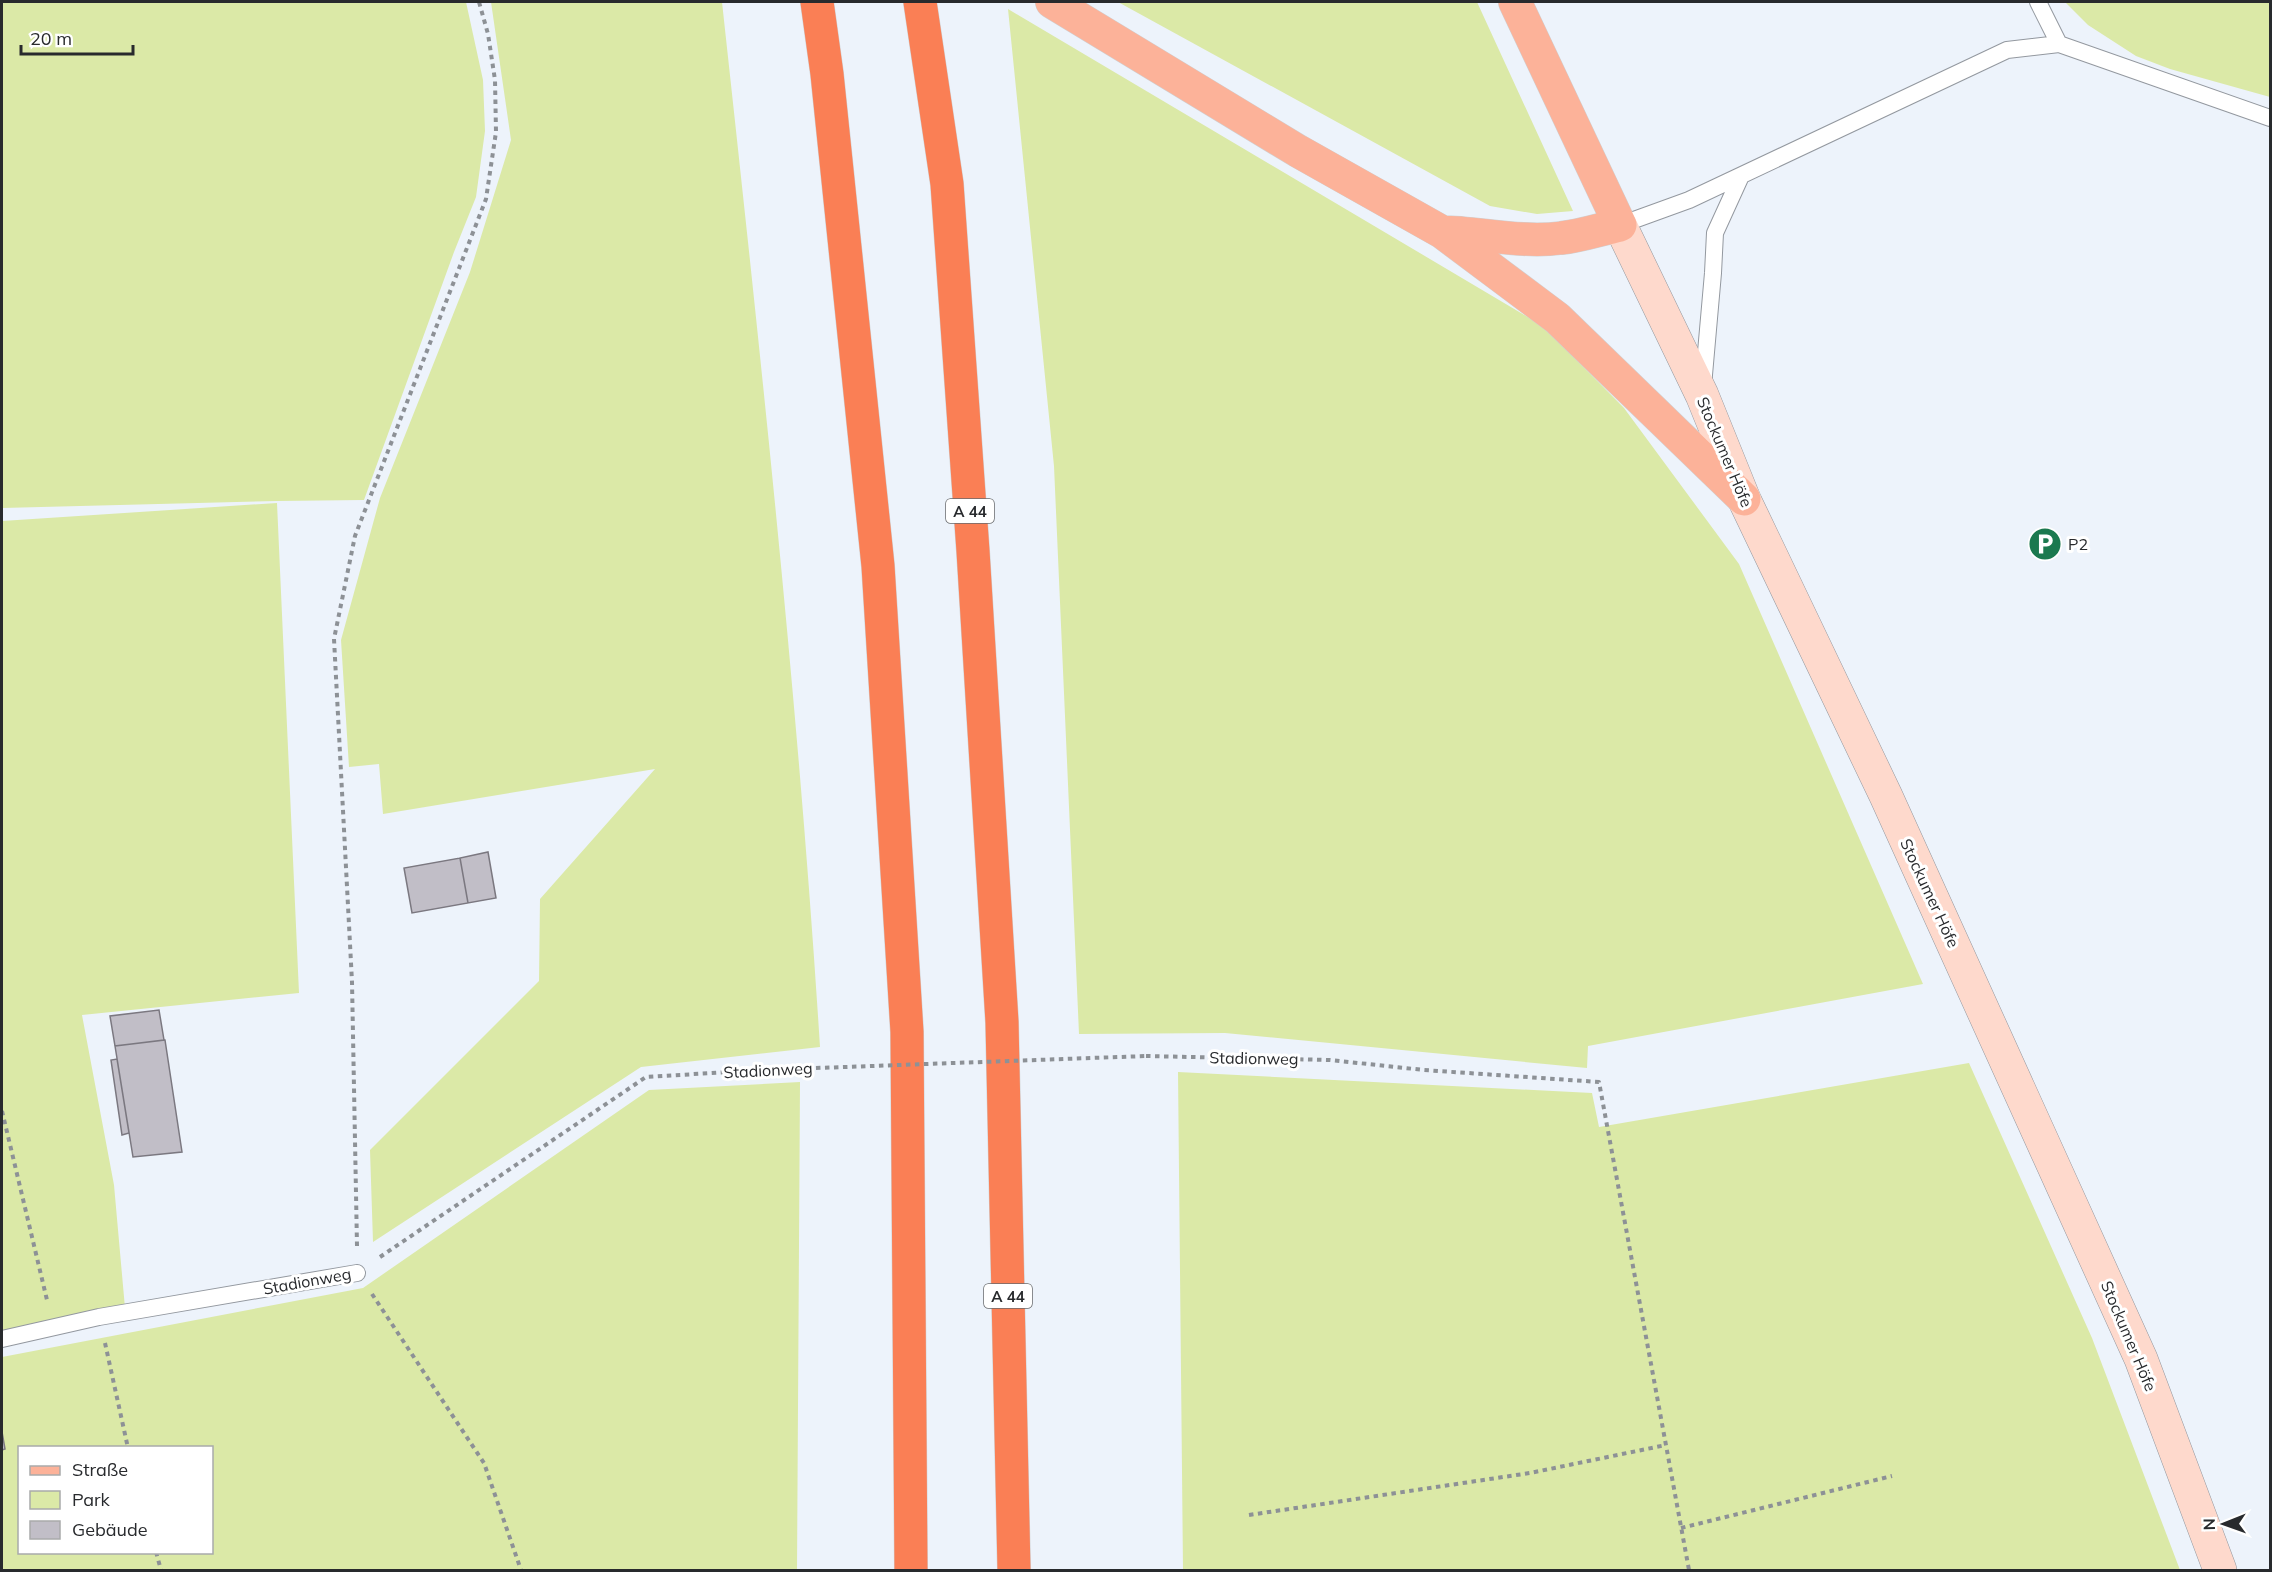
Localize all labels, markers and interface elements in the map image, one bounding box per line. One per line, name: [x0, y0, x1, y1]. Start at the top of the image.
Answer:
scale bar: [21, 18, 134, 56]
text: 20 m: [30, 27, 72, 50]
street label: Stockumer Höfe: [1693, 394, 1757, 510]
road number: A 44: [946, 499, 994, 523]
parking icon: P2: [2027, 526, 2063, 562]
place label: P2: [2068, 534, 2088, 554]
street label: Stockumer Höfe: [1896, 835, 1964, 951]
street label: Stadionweg: [1209, 1047, 1299, 1069]
street label: Stadionweg: [723, 1058, 813, 1082]
street label: Stadionweg: [261, 1263, 353, 1299]
street label: Stockumer Höfe: [2097, 1278, 2161, 1394]
road number: A 44: [984, 1284, 1032, 1308]
legend: [18, 1446, 213, 1554]
text: Straße: [72, 1458, 128, 1481]
text: Park: [72, 1488, 111, 1511]
north arrow: [2194, 1494, 2254, 1554]
text: Gebäude: [72, 1518, 148, 1541]
text: N: [2199, 1518, 2219, 1530]

